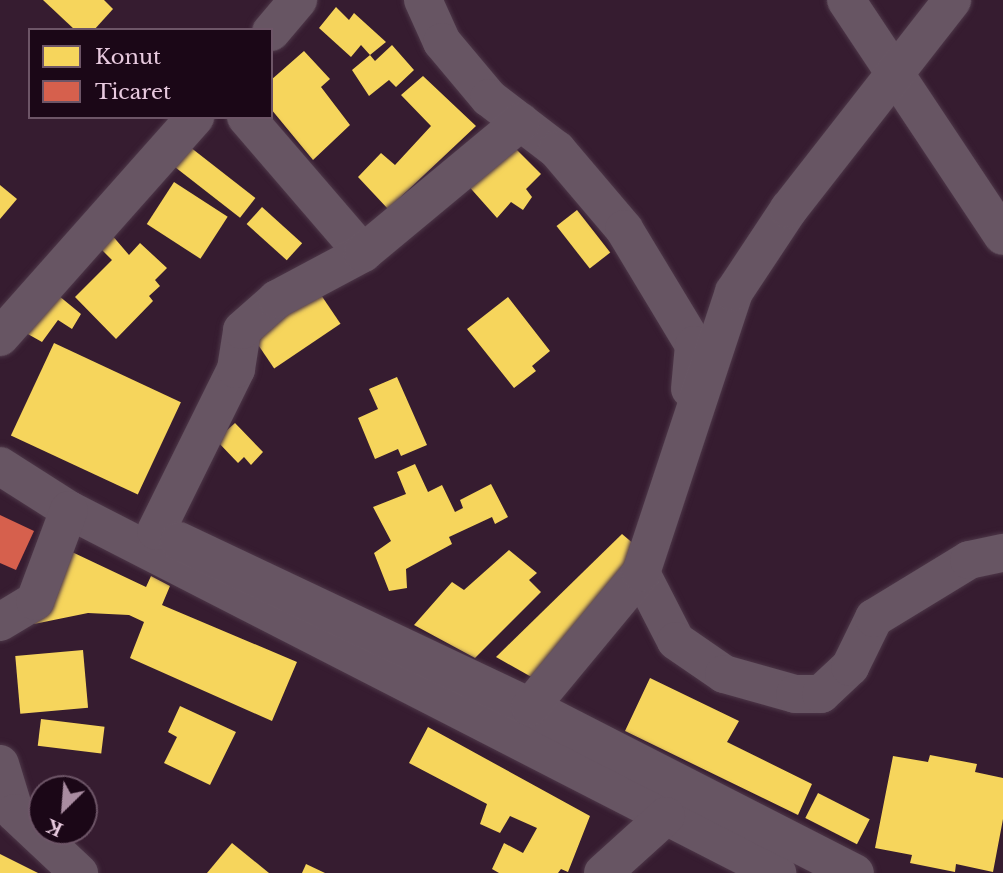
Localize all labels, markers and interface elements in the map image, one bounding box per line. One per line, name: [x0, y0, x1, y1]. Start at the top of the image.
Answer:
legend: [28, 28, 273, 119]
text: Konut: [95, 44, 161, 70]
text: Ticaret: [95, 79, 171, 105]
north arrow: [28, 775, 98, 845]
text: K: [43, 814, 67, 841]

